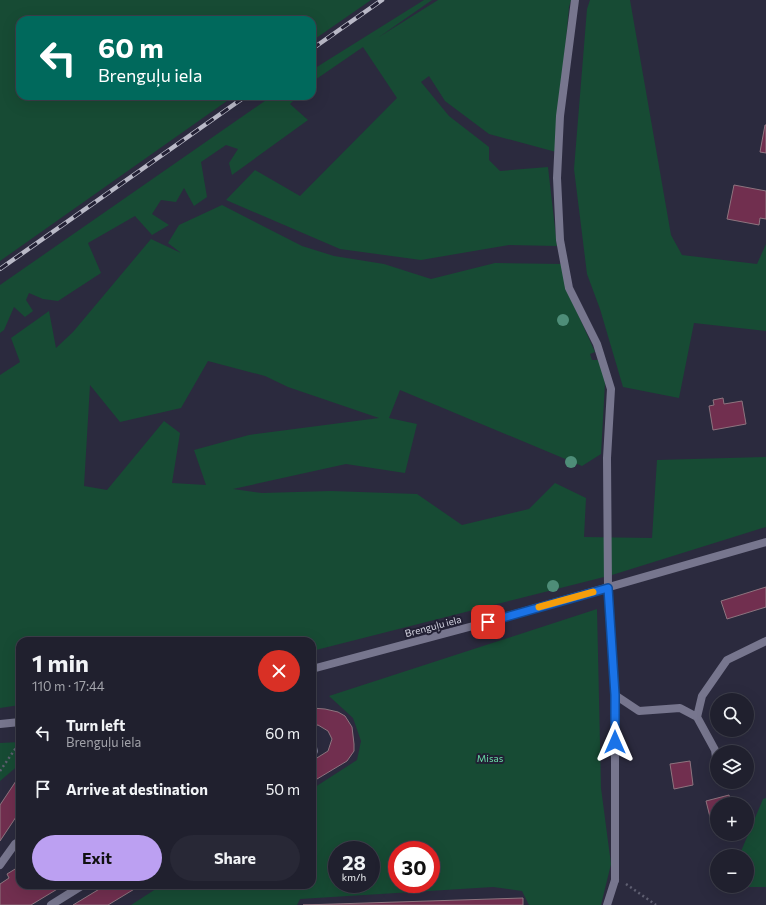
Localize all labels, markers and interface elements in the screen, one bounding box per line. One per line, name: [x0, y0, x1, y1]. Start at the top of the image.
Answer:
text: 60 m: [98, 30, 164, 64]
icon: left: [32, 32, 84, 84]
text: Brenguļu iela: [98, 64, 202, 86]
pin: [471, 605, 505, 639]
icon: arrive: [477, 611, 499, 633]
street label: Brenguļu iela: [403, 613, 463, 640]
text: 1 min: [32, 648, 89, 677]
button: close: [258, 650, 300, 692]
text: 110 m · 17:44: [32, 678, 105, 694]
map controls: [710, 693, 754, 893]
button: search: [710, 693, 754, 737]
text: Turn left: [66, 716, 125, 734]
position arrow: [594, 721, 636, 763]
icon: left: [32, 722, 54, 744]
text: 60 m: [265, 724, 300, 742]
text: Brenguļu iela: [66, 734, 141, 750]
button: layers: [710, 745, 754, 789]
park label: Misas: [477, 752, 504, 764]
icon: arrive: [32, 778, 54, 800]
text: Arrive at destination: [66, 780, 208, 798]
text: 50 m: [266, 780, 300, 798]
button: +: [710, 797, 754, 841]
button: Exit: [32, 835, 162, 881]
button: Share: [170, 835, 300, 881]
speed limit sign: 30: [388, 841, 440, 893]
button: −: [710, 849, 754, 893]
text: 28: [342, 850, 366, 874]
text: km/h: [342, 871, 366, 883]

